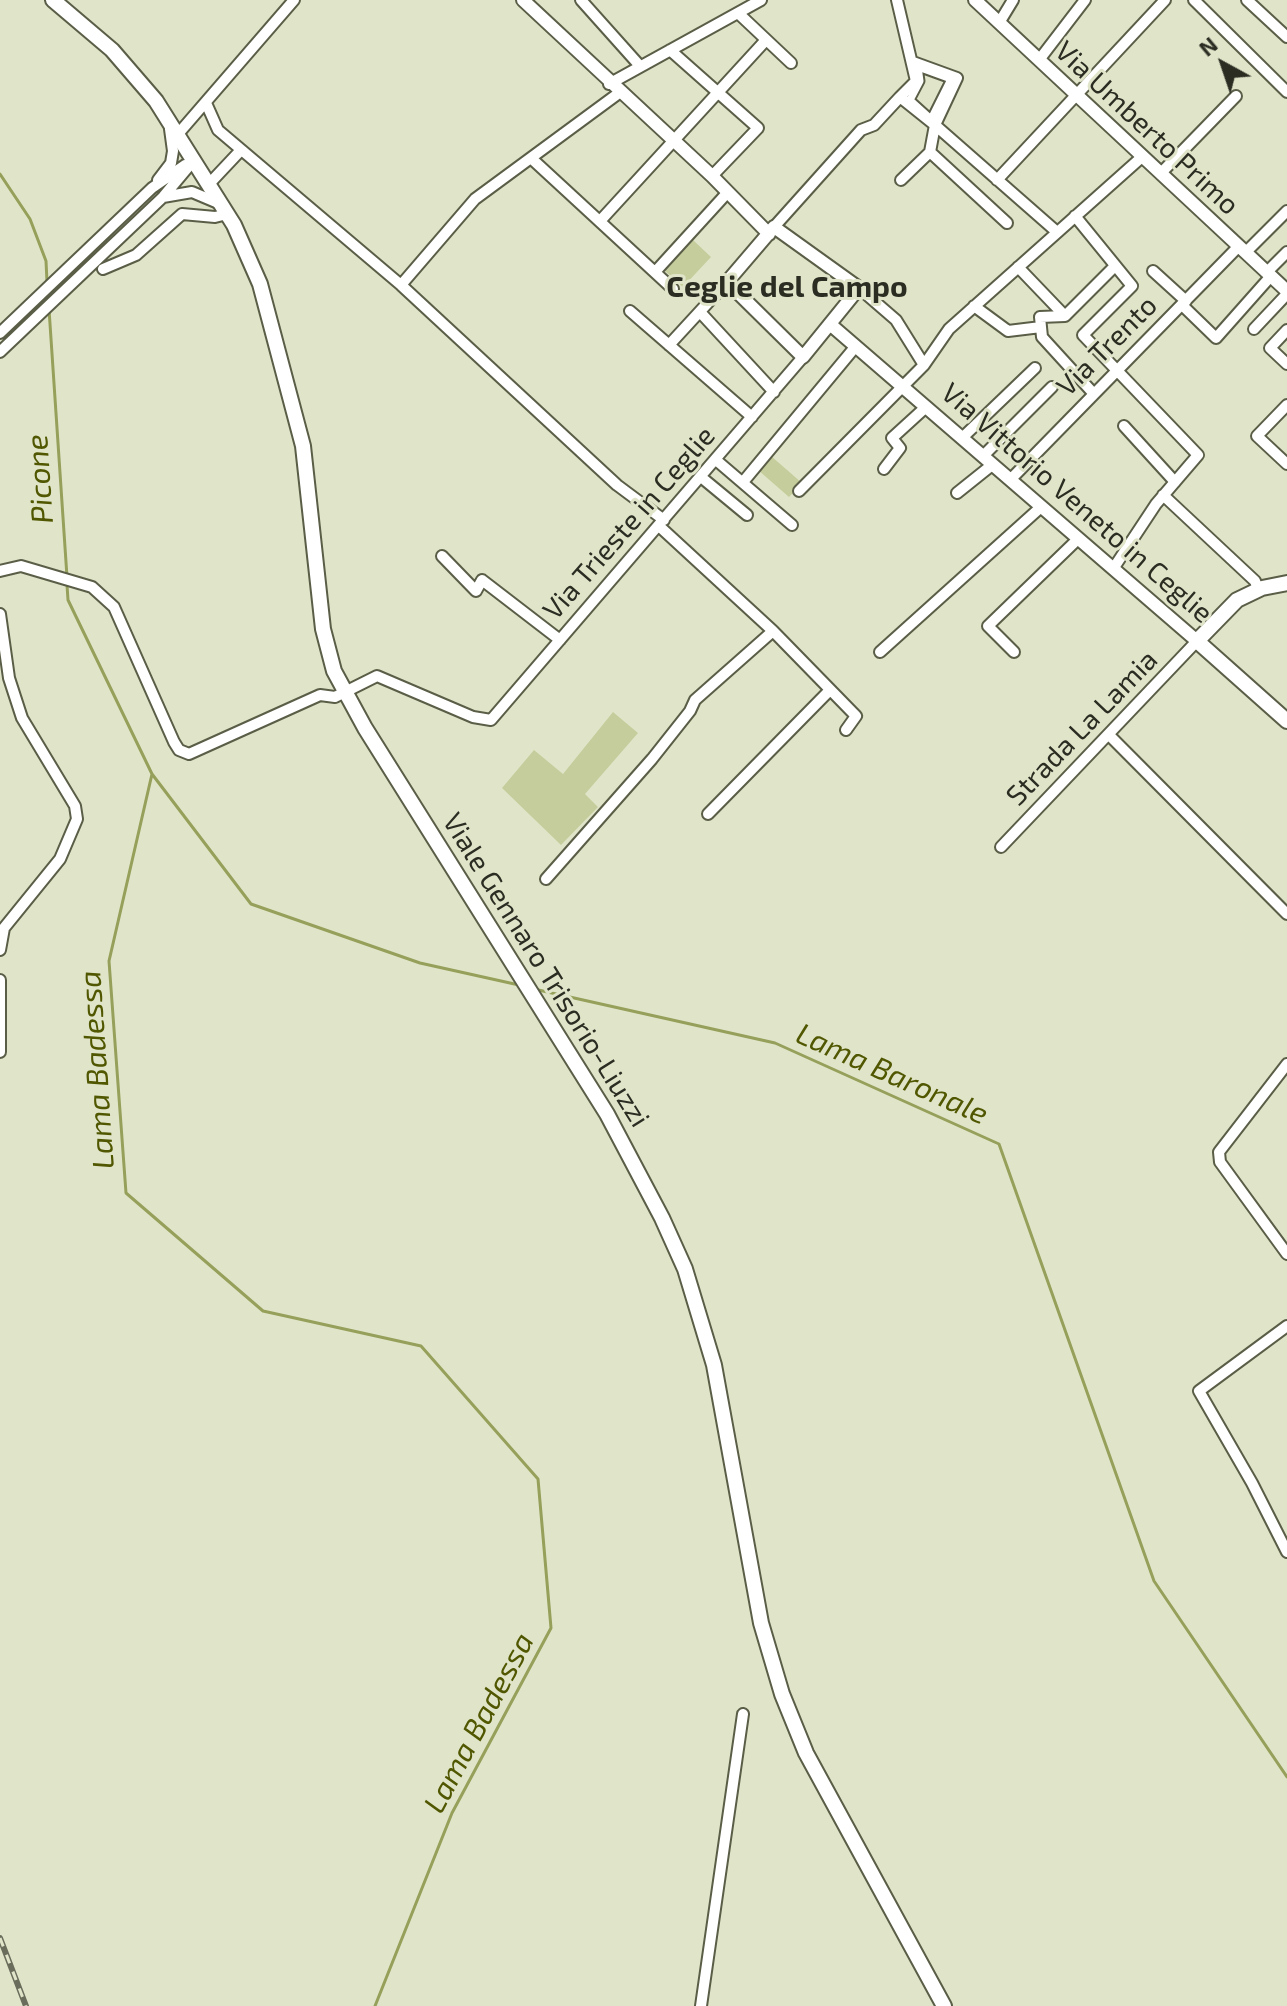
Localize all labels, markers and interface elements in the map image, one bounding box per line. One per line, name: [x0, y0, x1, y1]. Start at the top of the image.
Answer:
north arrow: [1183, 24, 1263, 104]
text: N: [1193, 31, 1222, 61]
street label: Via Umberto Primo: [1048, 34, 1246, 222]
district label: Ceglie del Campo: [666, 269, 908, 305]
street label: Via Trento: [1050, 289, 1164, 403]
street label: Via Vittorio Veneto in Ceglie: [934, 376, 1220, 630]
street label: Via Trieste in Ceglie: [536, 420, 722, 626]
water label: Picone: [19, 433, 61, 525]
street label: Strada La Lamia: [999, 643, 1165, 813]
street label: Viale Gennaro Trisorio-Liuzzi: [435, 807, 657, 1133]
water label: Lama Badessa: [72, 969, 122, 1171]
water label: Lama Baronale: [790, 1016, 994, 1132]
water label: Lama Badessa: [416, 1627, 542, 1819]

